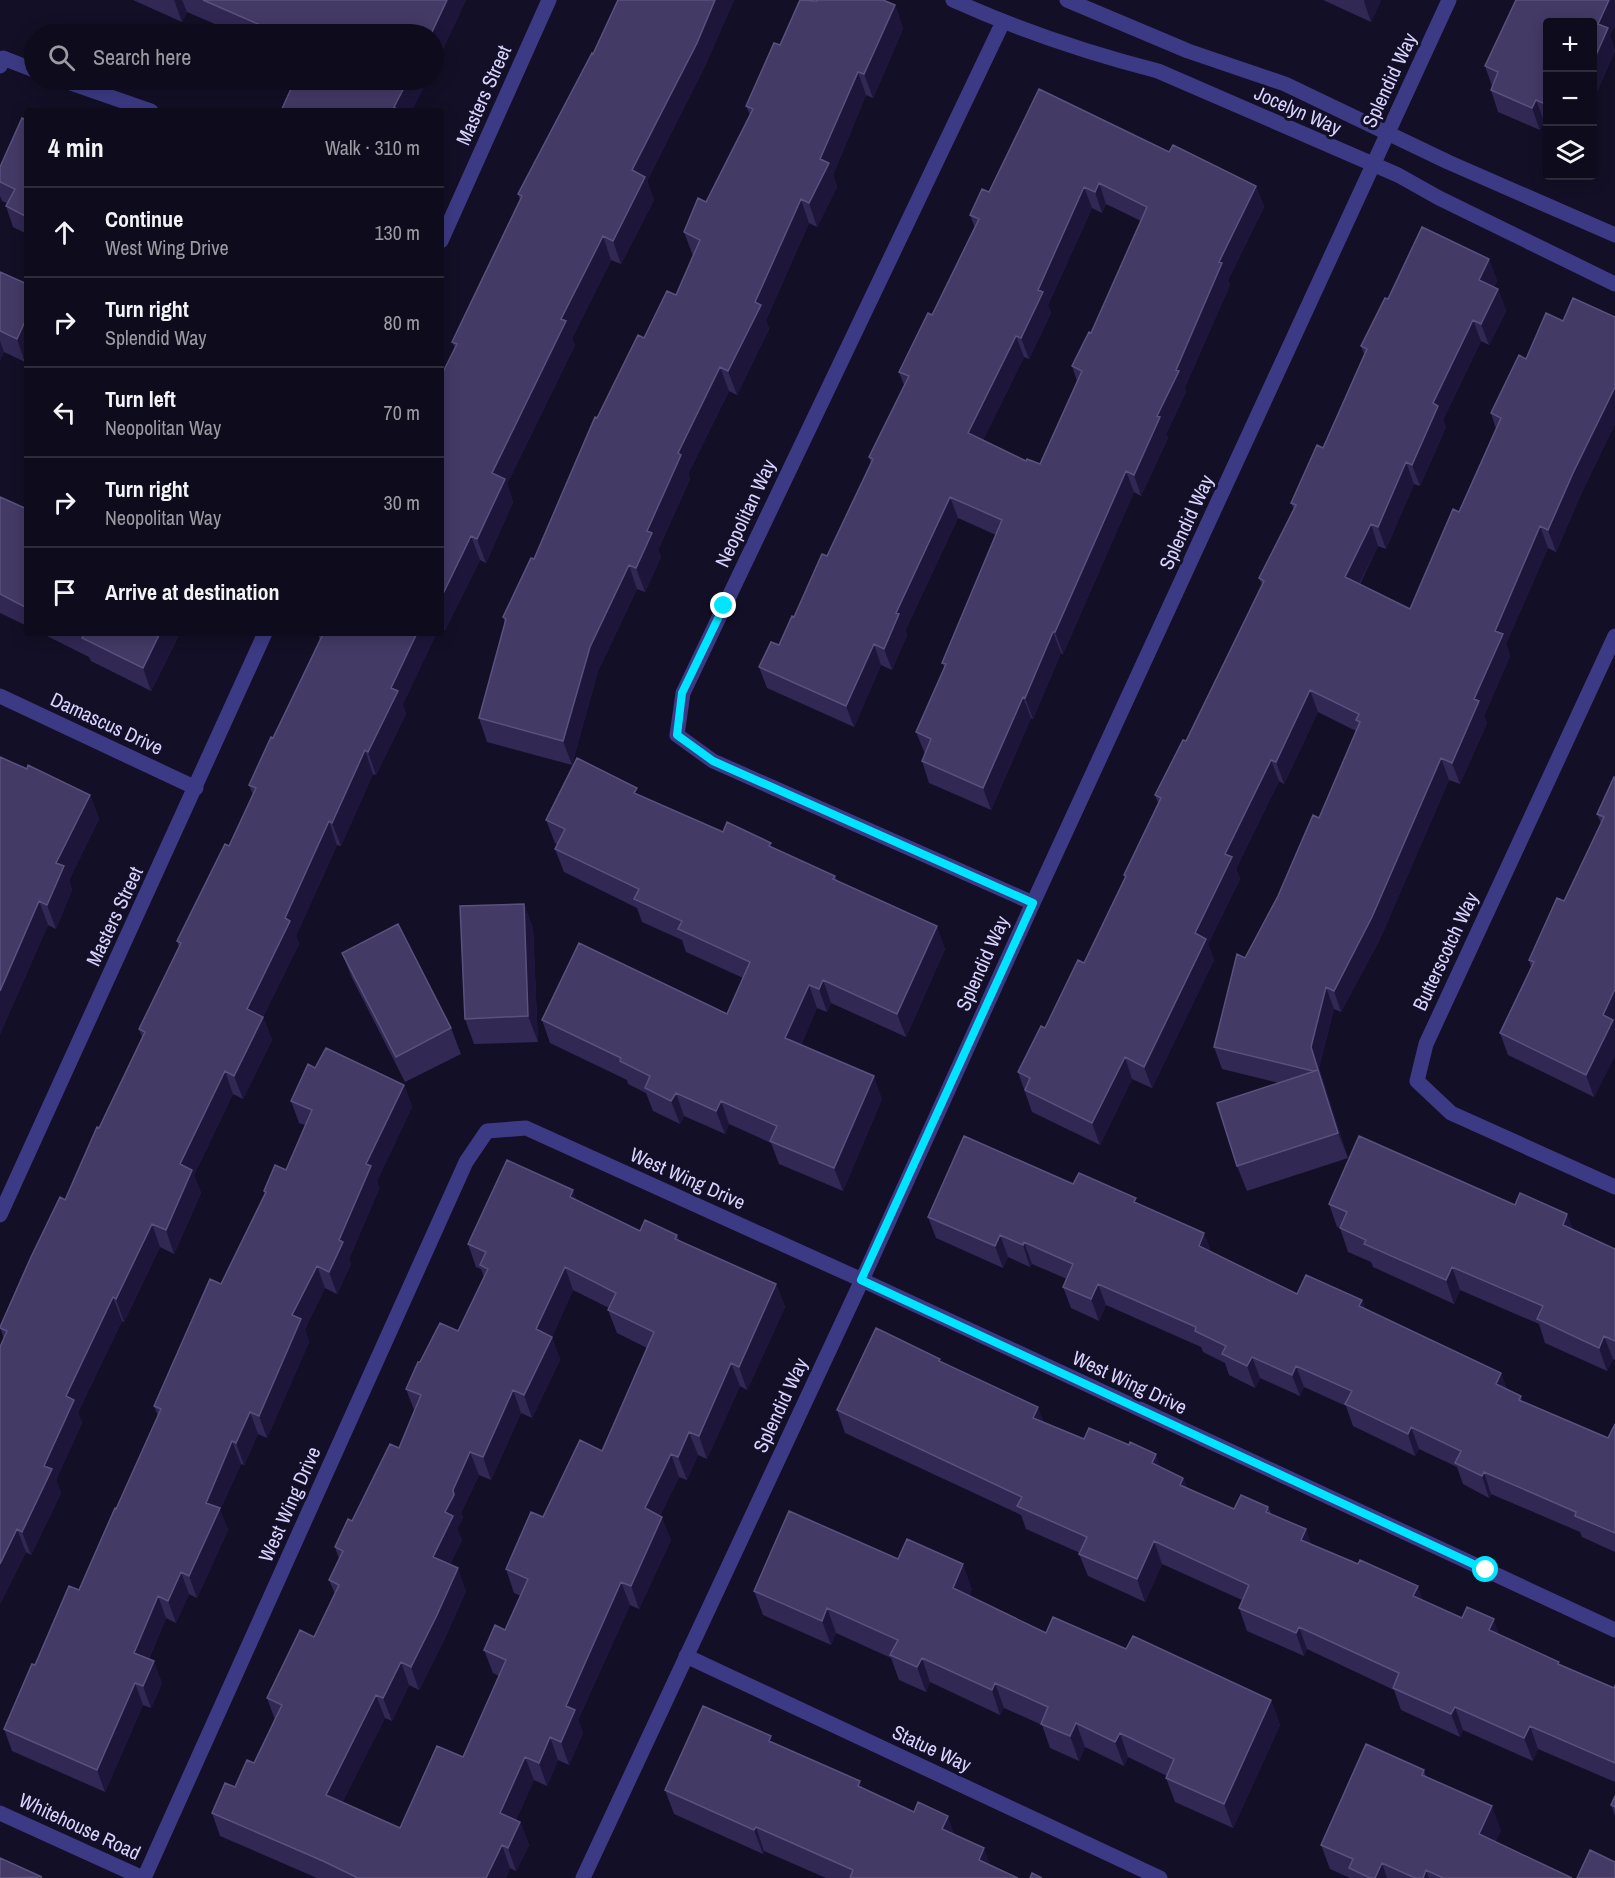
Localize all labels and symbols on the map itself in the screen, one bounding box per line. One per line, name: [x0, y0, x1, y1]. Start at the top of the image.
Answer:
street label: Splendid Way: [1355, 28, 1423, 132]
street label: Masters Street: [449, 40, 517, 149]
street label: Jocelyn Way: [1250, 79, 1346, 141]
street label: Neopolitan Way: [708, 454, 782, 571]
street label: Splendid Way: [1152, 470, 1220, 574]
route end: [710, 592, 736, 618]
street label: Damascus Drive: [46, 685, 168, 761]
street label: Masters Street: [79, 862, 149, 970]
street label: Butterscotch Way: [1406, 887, 1485, 1015]
street label: Splendid Way: [949, 910, 1015, 1015]
street label: West Wing Drive: [626, 1141, 750, 1215]
street label: West Wing Drive: [1068, 1344, 1192, 1420]
street label: Splendid Way: [746, 1353, 814, 1457]
street label: West Wing Drive: [252, 1442, 326, 1566]
route start: [1472, 1556, 1498, 1582]
street label: Statue Way: [888, 1718, 977, 1778]
street label: Whitehouse Road: [15, 1786, 145, 1866]

